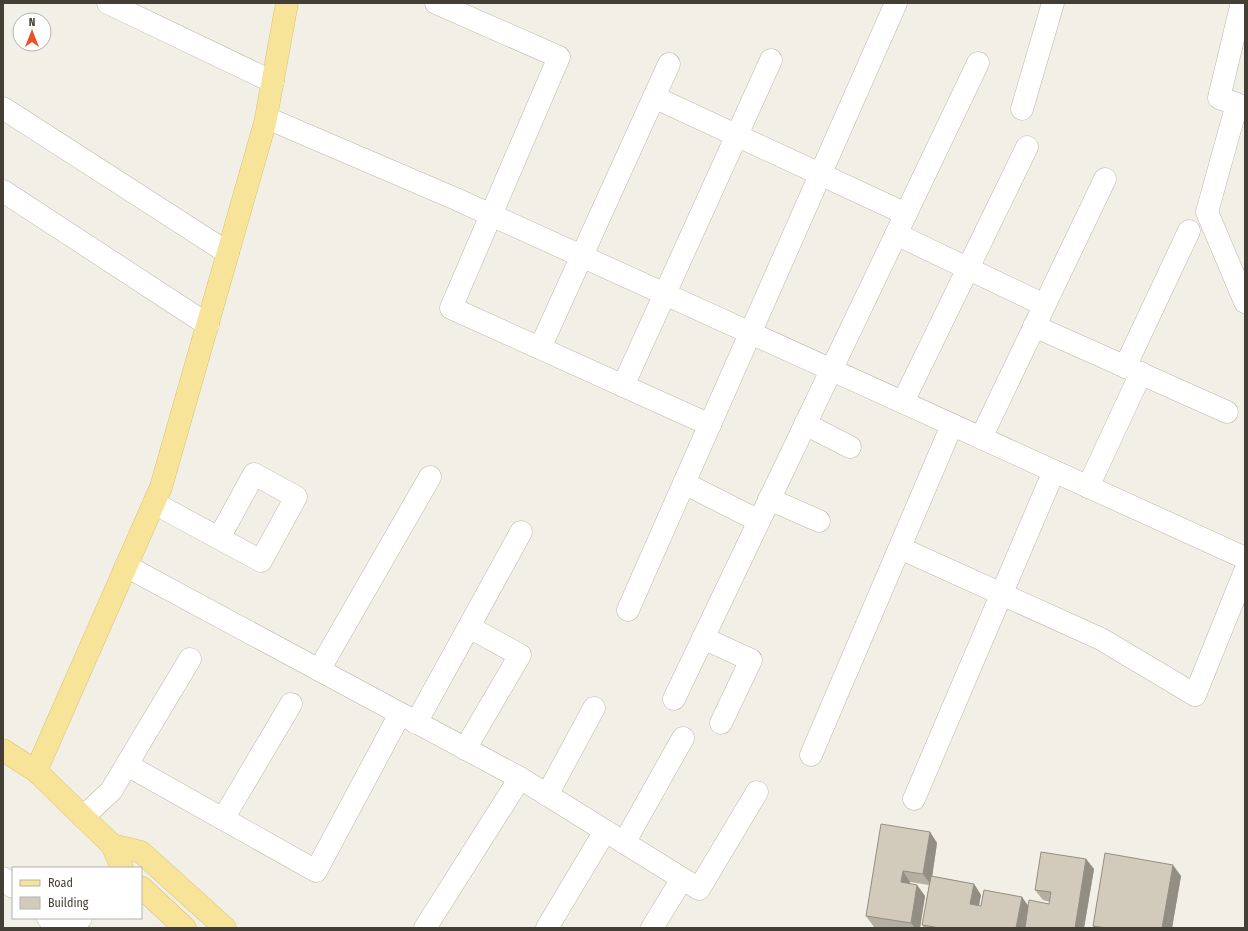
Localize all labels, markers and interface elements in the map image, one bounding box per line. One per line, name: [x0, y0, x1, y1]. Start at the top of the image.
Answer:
north arrow: [12, 12, 52, 52]
text: N: [29, 16, 35, 29]
legend: [12, 867, 142, 919]
text: Road: [48, 876, 73, 890]
text: Building: [48, 896, 89, 910]

